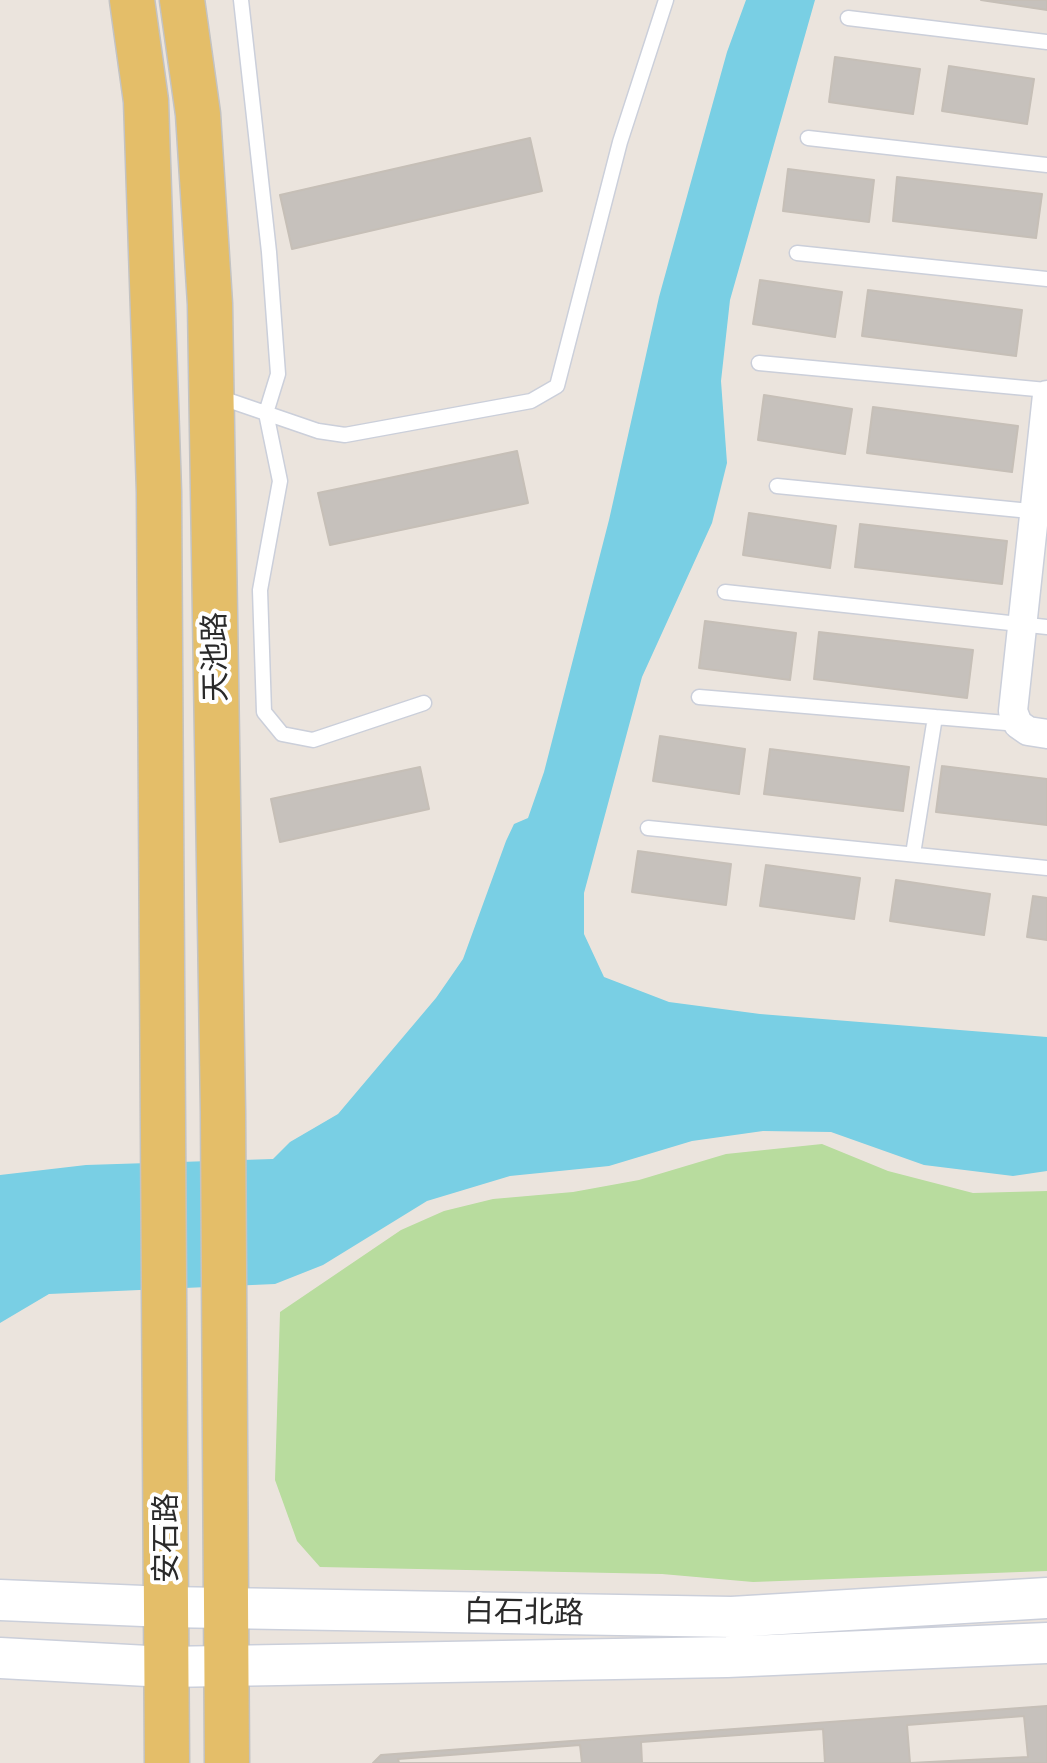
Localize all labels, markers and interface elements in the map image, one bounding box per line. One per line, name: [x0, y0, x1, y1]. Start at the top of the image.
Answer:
street label: 天池路: [197, 612, 235, 702]
street label: 安石路: [149, 1493, 185, 1583]
street label: 白石北路: [464, 1594, 584, 1632]

